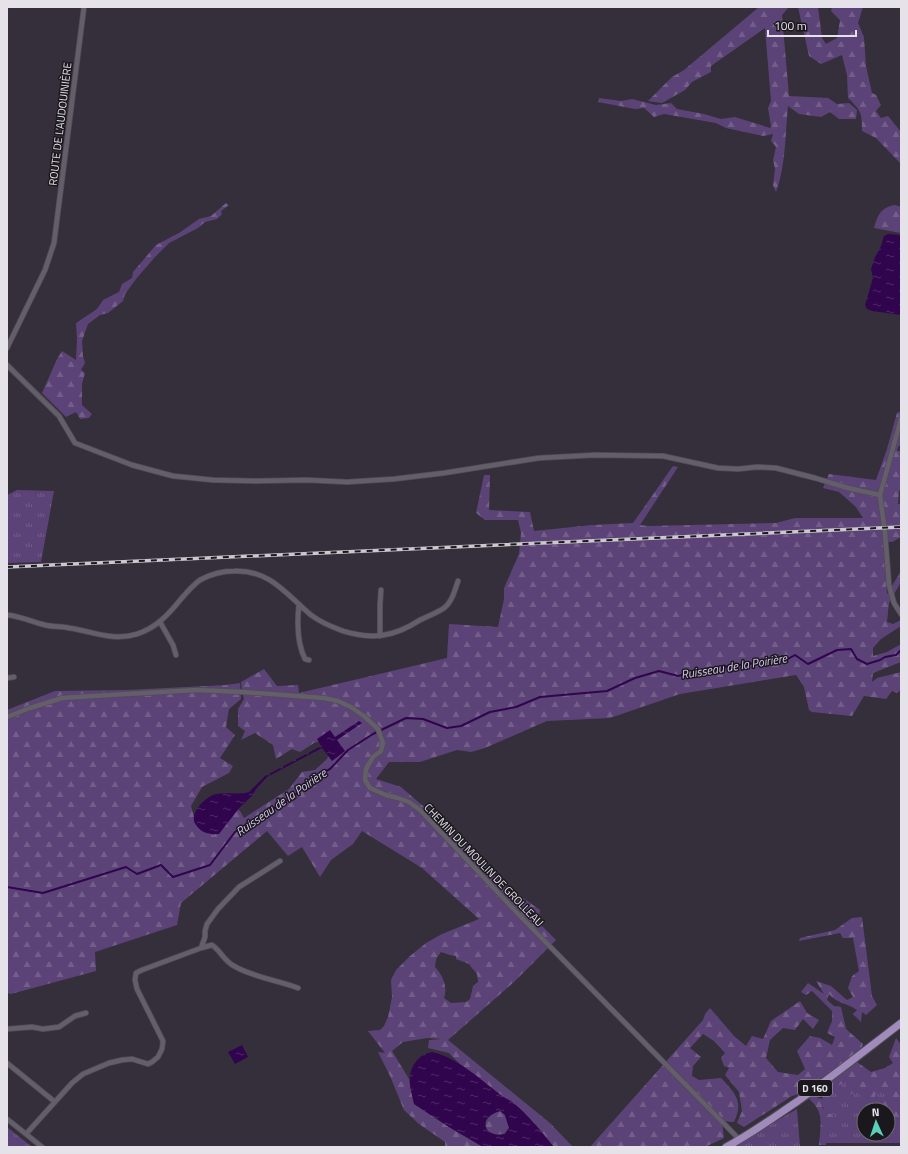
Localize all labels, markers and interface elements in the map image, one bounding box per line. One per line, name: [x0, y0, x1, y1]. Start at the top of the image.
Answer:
scale bar: [768, 12, 856, 38]
text: 100 m: [774, 16, 807, 35]
street label: ROUTE DE L'AUDOUINIÈRE: [45, 62, 75, 186]
water label: Ruisseau de la Poirière: [680, 648, 790, 684]
water label: Ruisseau de la Poirière: [232, 763, 331, 840]
street label: CHEMIN DU MOULIN DE GROLLEAU: [421, 800, 547, 930]
road number: D 160: [798, 1080, 832, 1096]
north arrow: [856, 1102, 896, 1142]
text: N: [871, 1104, 880, 1120]

